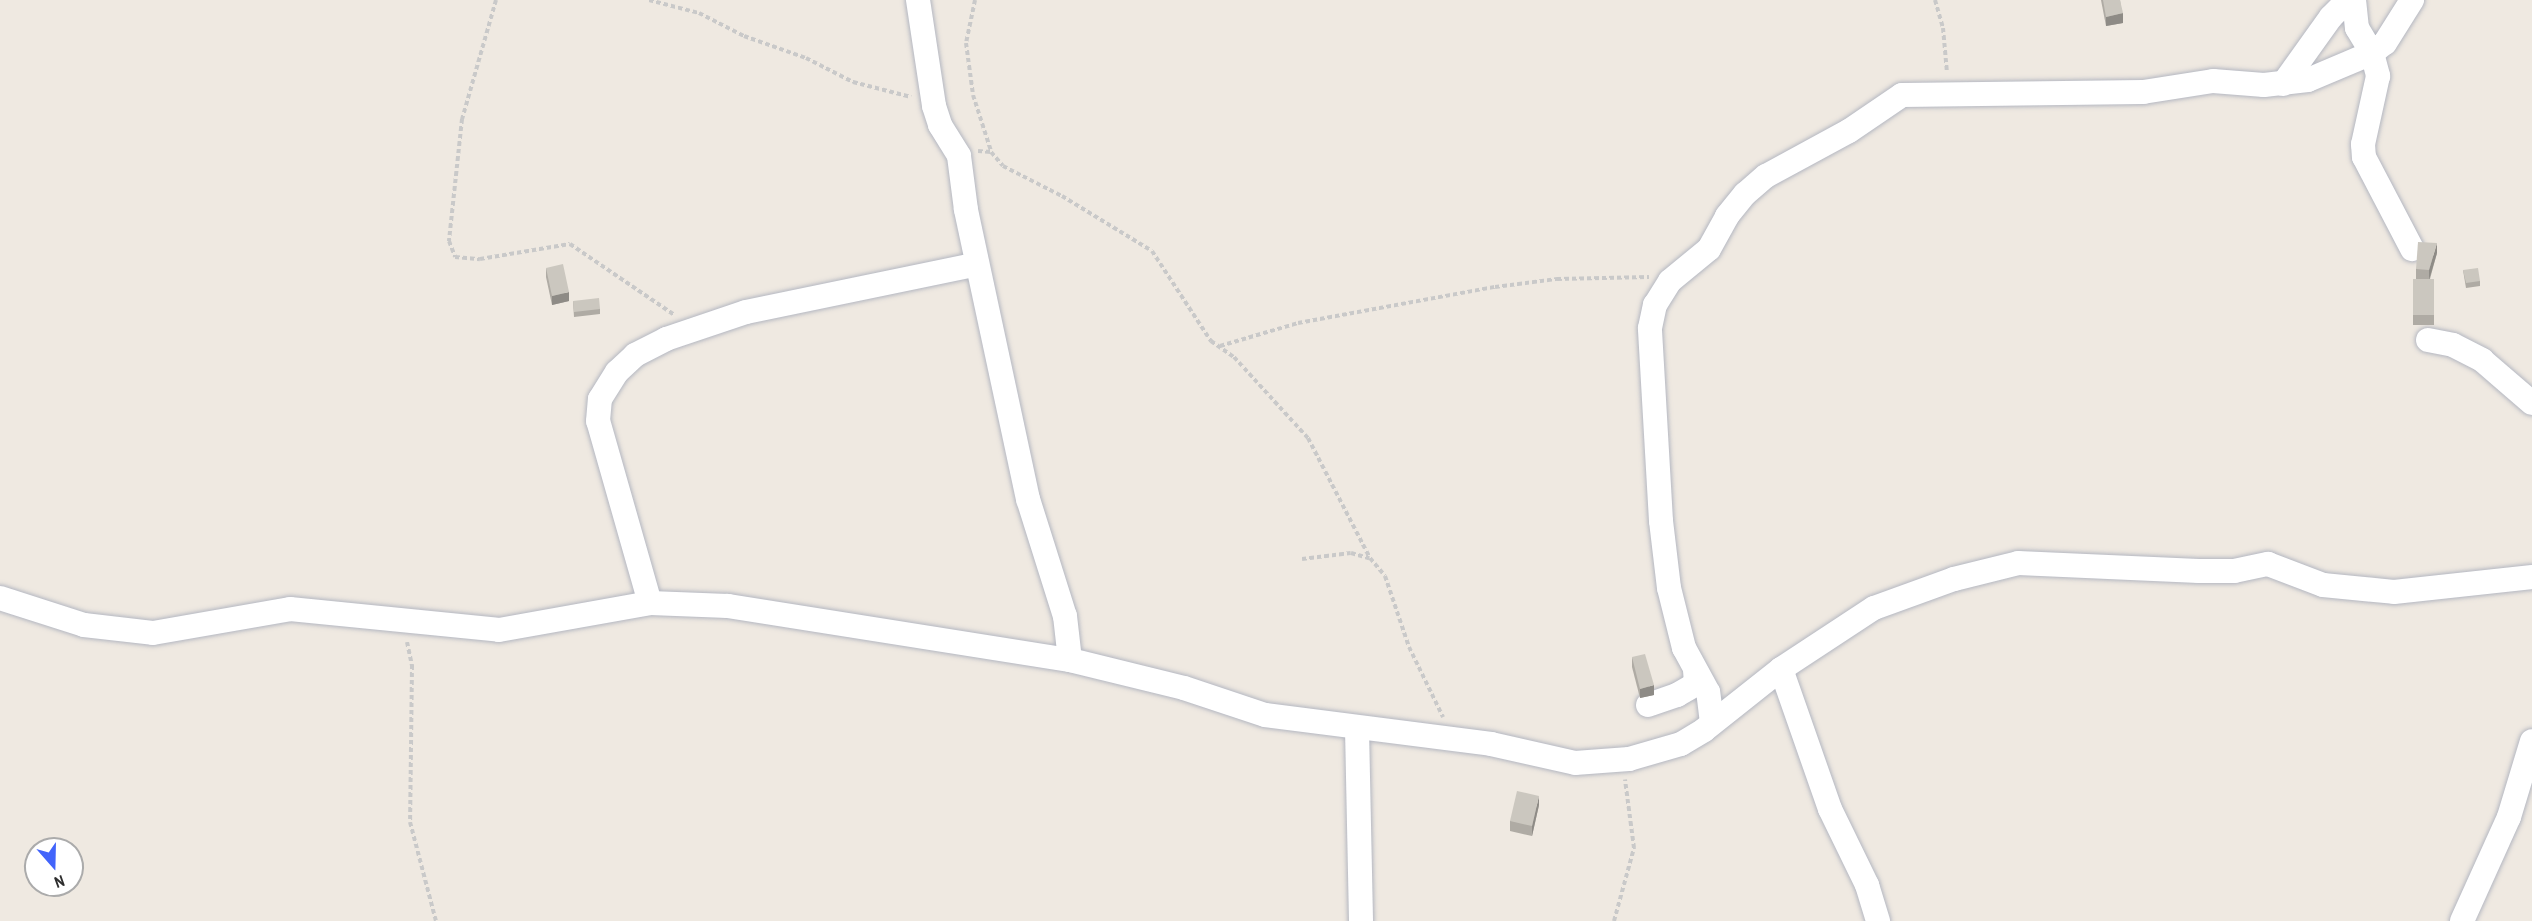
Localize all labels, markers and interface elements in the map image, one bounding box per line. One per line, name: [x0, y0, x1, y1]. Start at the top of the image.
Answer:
north arrow: [24, 837, 84, 897]
text: N: [51, 870, 68, 894]

